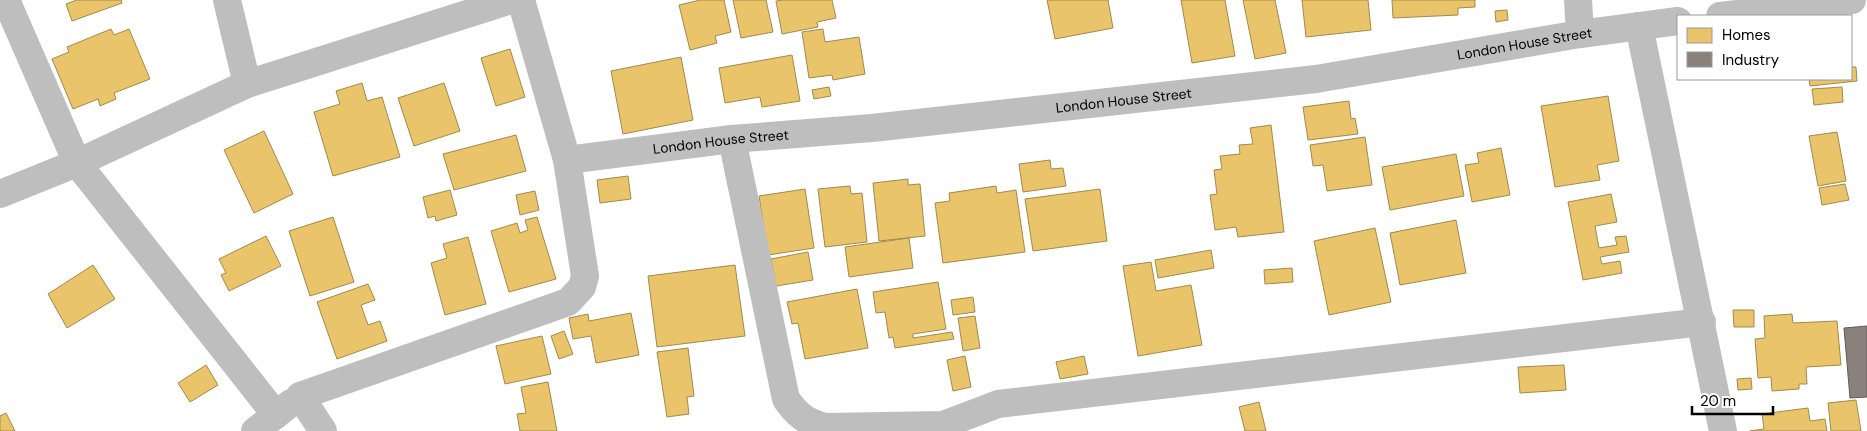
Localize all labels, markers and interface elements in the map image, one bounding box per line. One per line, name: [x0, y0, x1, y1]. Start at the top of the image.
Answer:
legend: [1677, 15, 1852, 80]
street label: London House Street: [1456, 23, 1593, 64]
text: Homes: [1722, 25, 1771, 45]
text: Industry: [1722, 50, 1780, 70]
street label: London House Street: [1055, 84, 1193, 117]
street label: London House Street: [652, 126, 790, 158]
scale bar: [1692, 384, 1773, 416]
text: 20 m: [1700, 391, 1736, 411]

